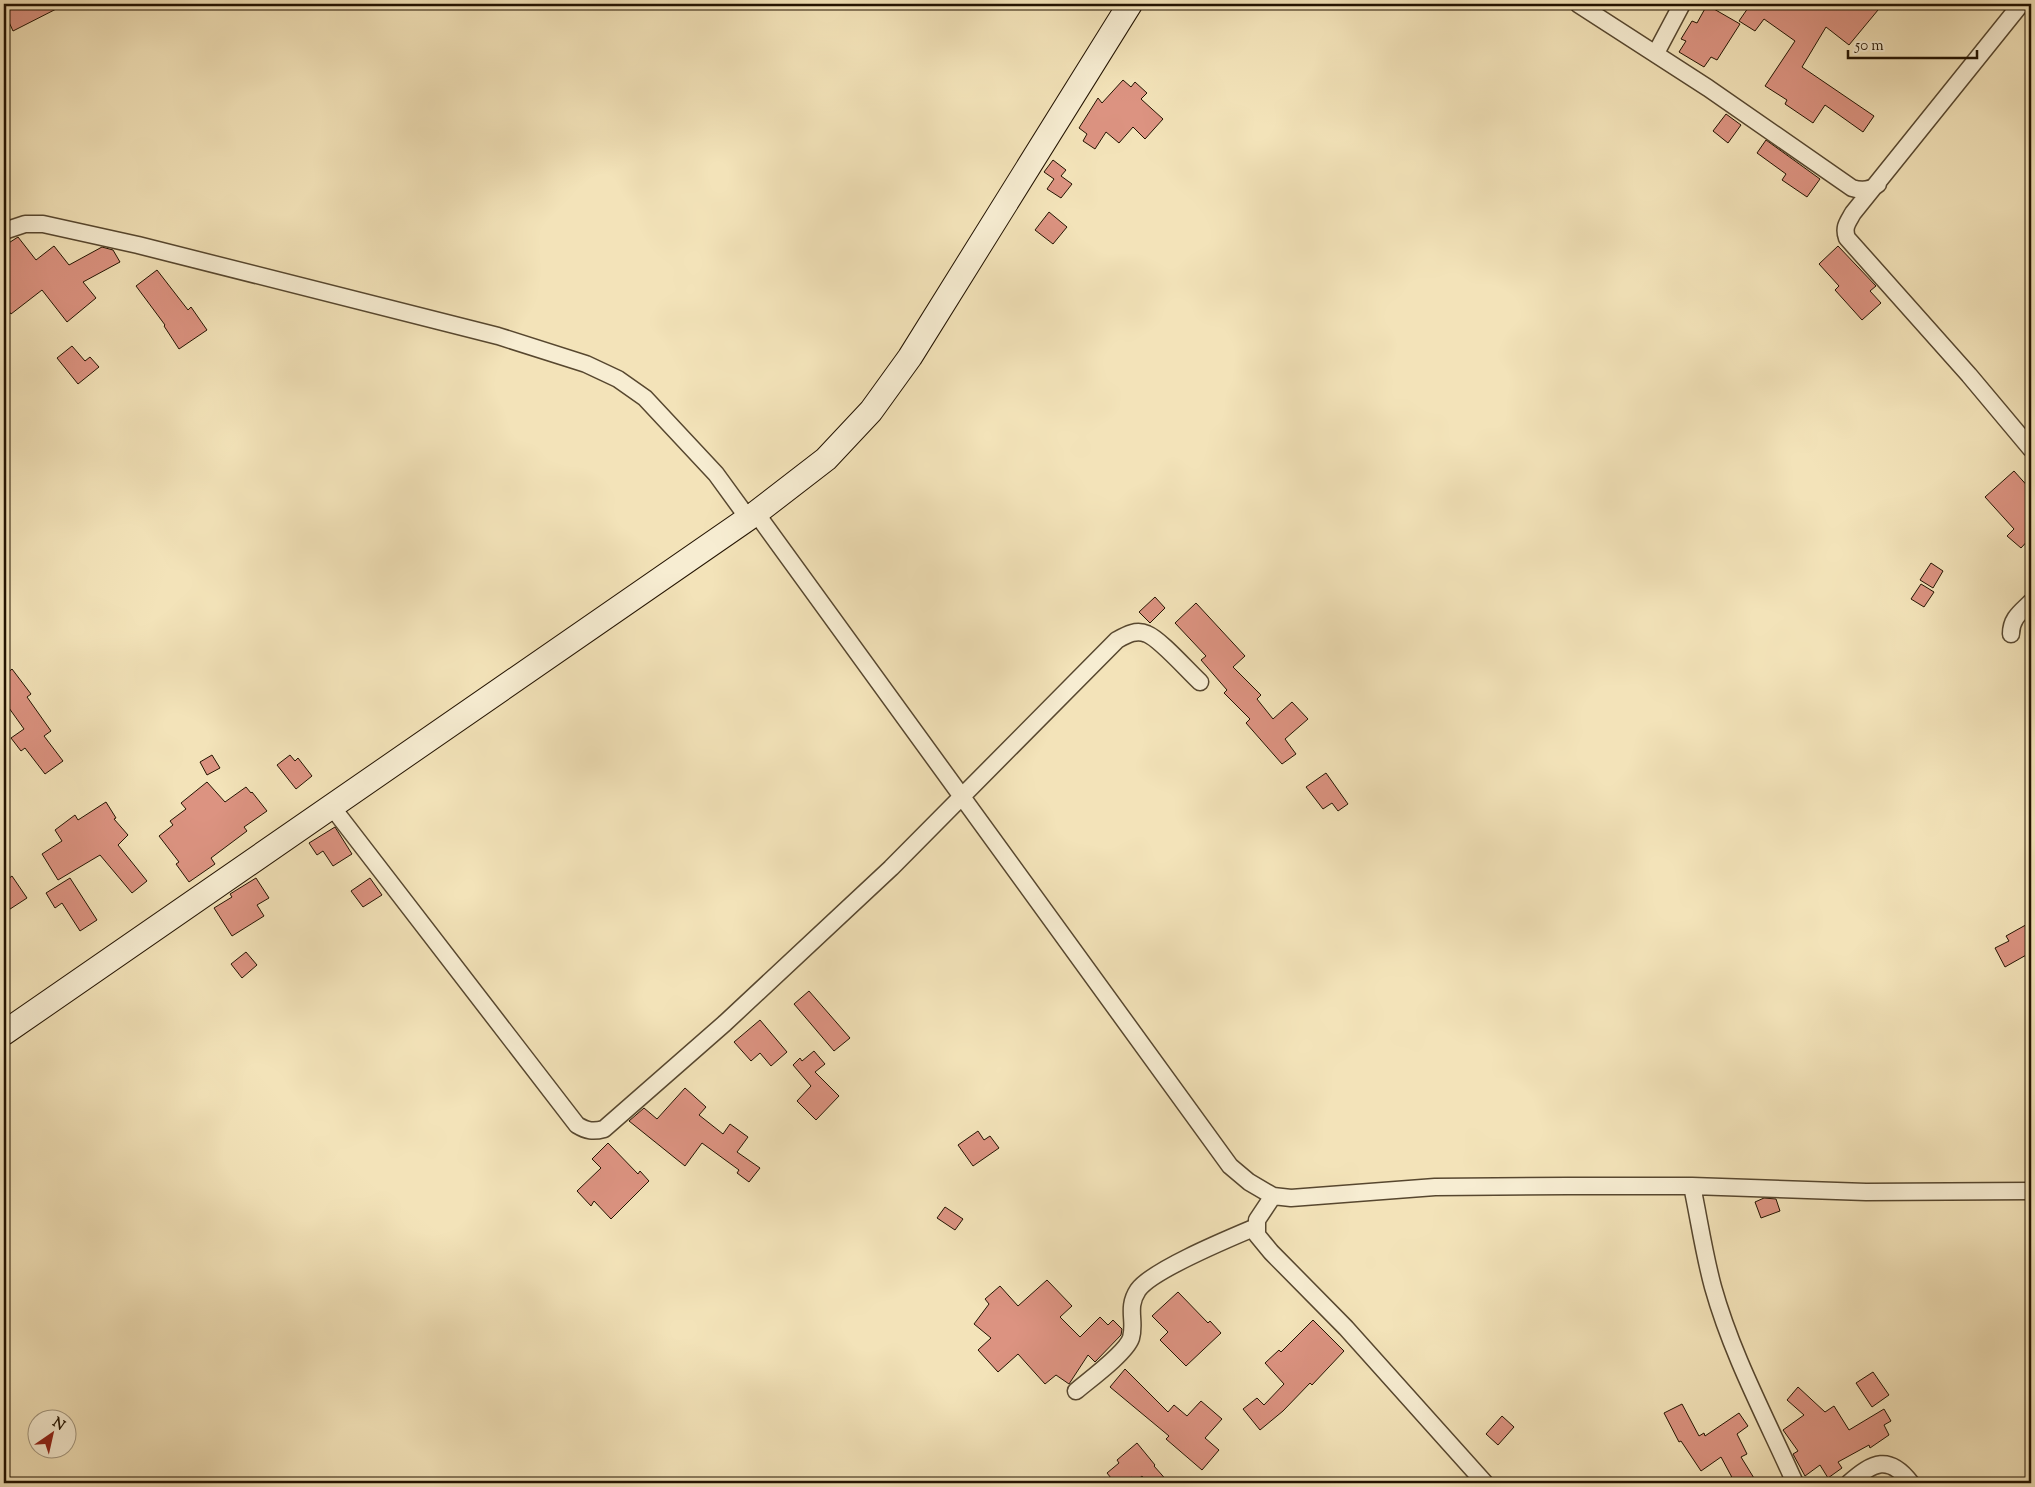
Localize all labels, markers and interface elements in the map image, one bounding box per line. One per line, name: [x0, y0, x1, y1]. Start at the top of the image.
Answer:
scale bar: [1848, 28, 1976, 60]
text: 50 m: [1854, 36, 1884, 57]
north arrow: [28, 1410, 78, 1460]
text: N: [48, 1413, 68, 1436]

